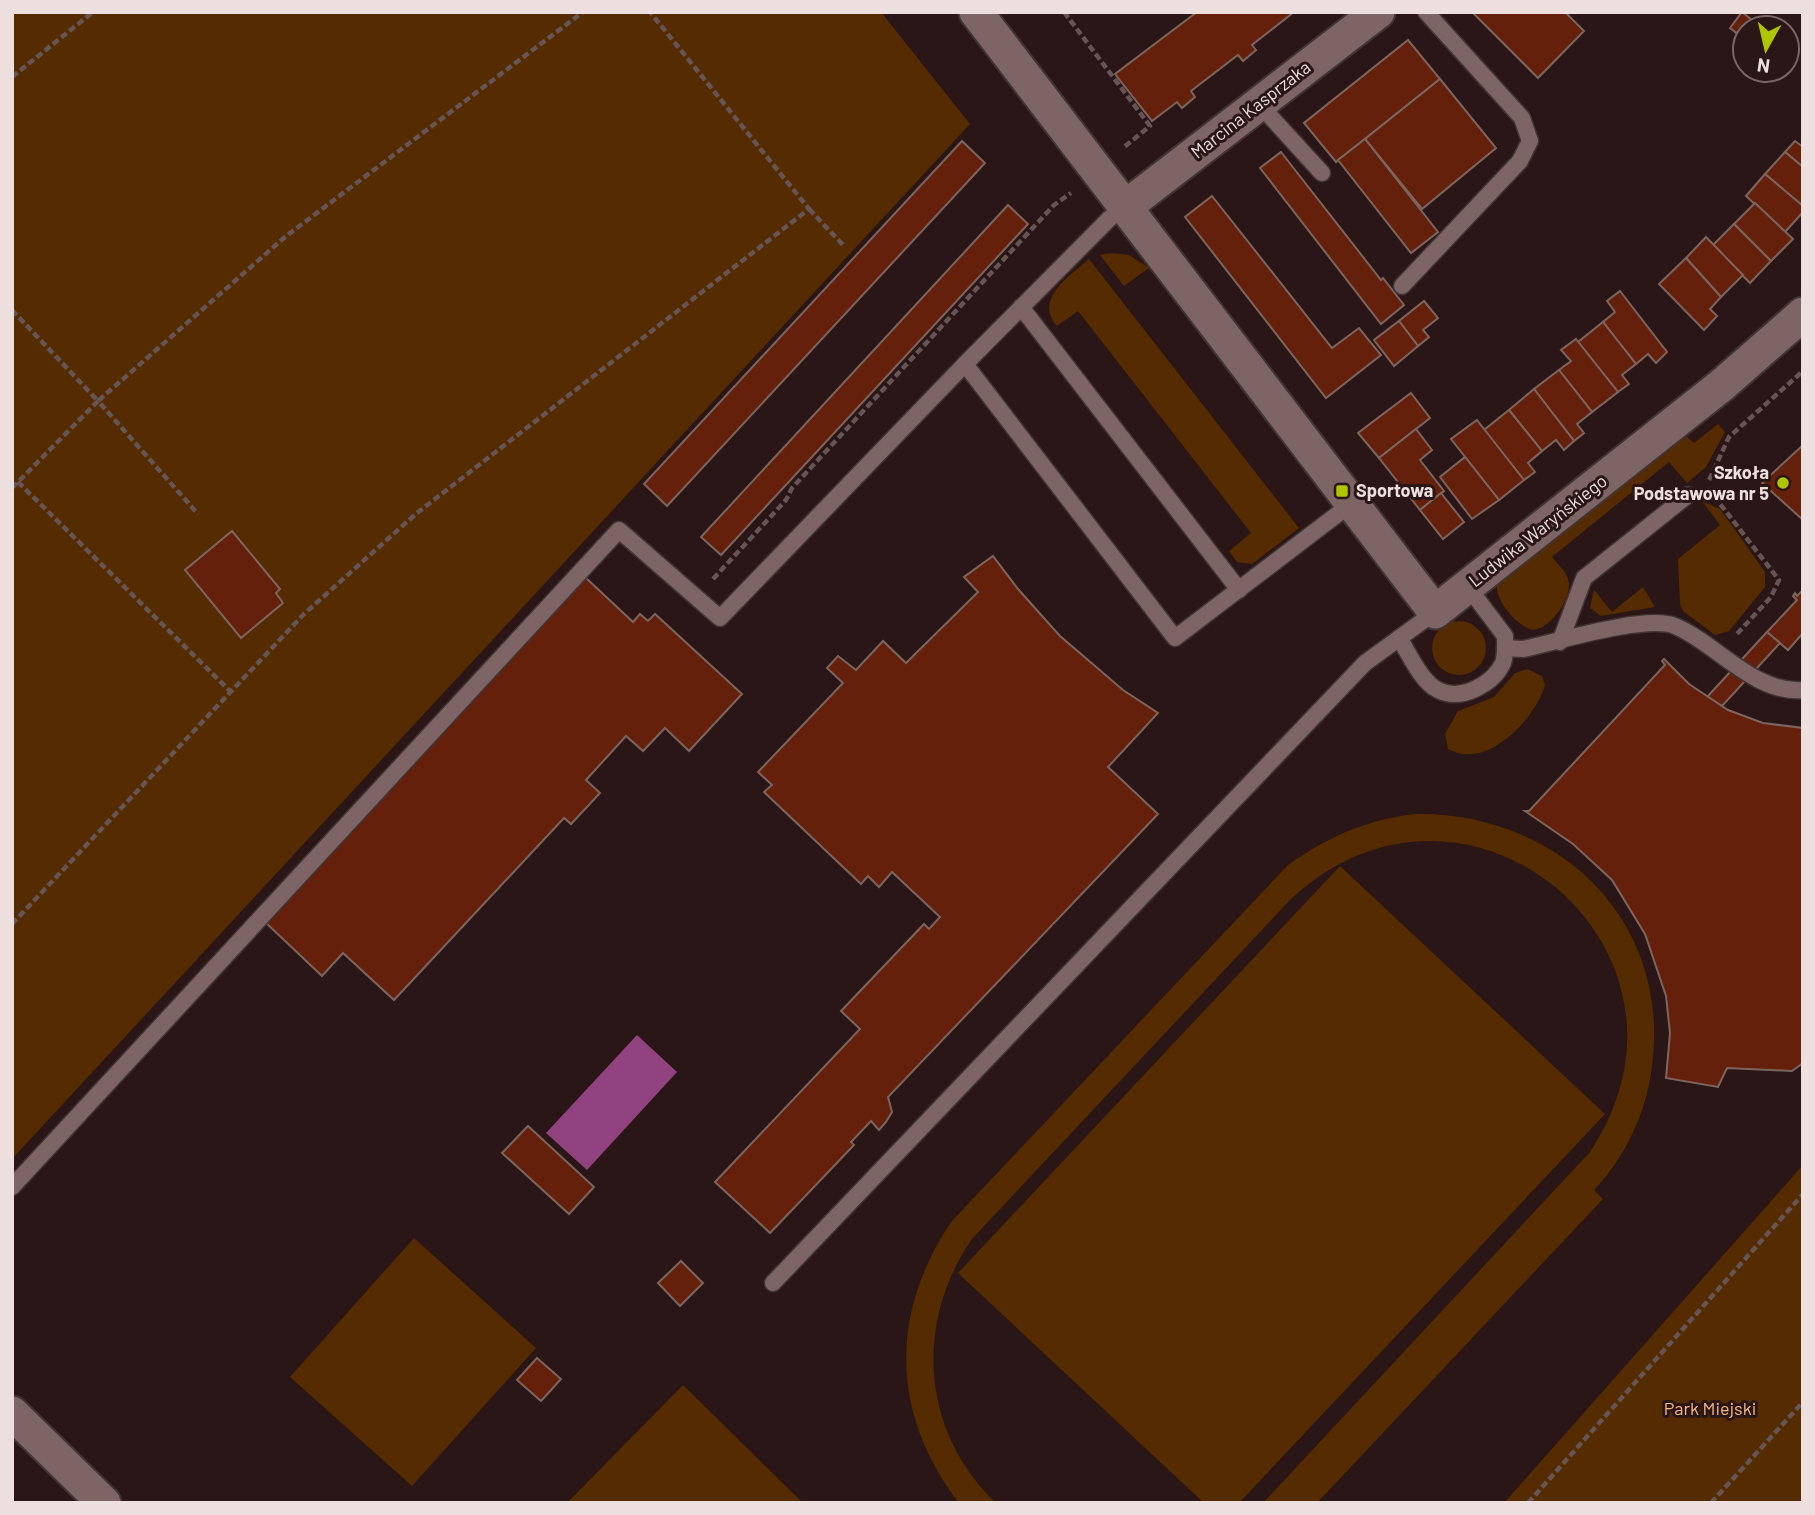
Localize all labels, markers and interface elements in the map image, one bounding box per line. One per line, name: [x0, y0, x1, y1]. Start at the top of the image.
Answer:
north arrow: [1731, 14, 1801, 84]
text: N: [1756, 54, 1771, 79]
street label: Marcina Kasprzaka: [1186, 56, 1315, 163]
place label: Szkoła Podstawowa nr 5: [1634, 461, 1769, 504]
street label: Ludwika Waryńskiego: [1464, 469, 1611, 591]
marker: Szkoła Podstawowa nr 5: [1775, 475, 1791, 491]
place label: Sportowa: [1356, 479, 1433, 501]
marker: Sportowa: [1334, 483, 1350, 499]
park label: Park Miejski: [1664, 1397, 1756, 1419]

